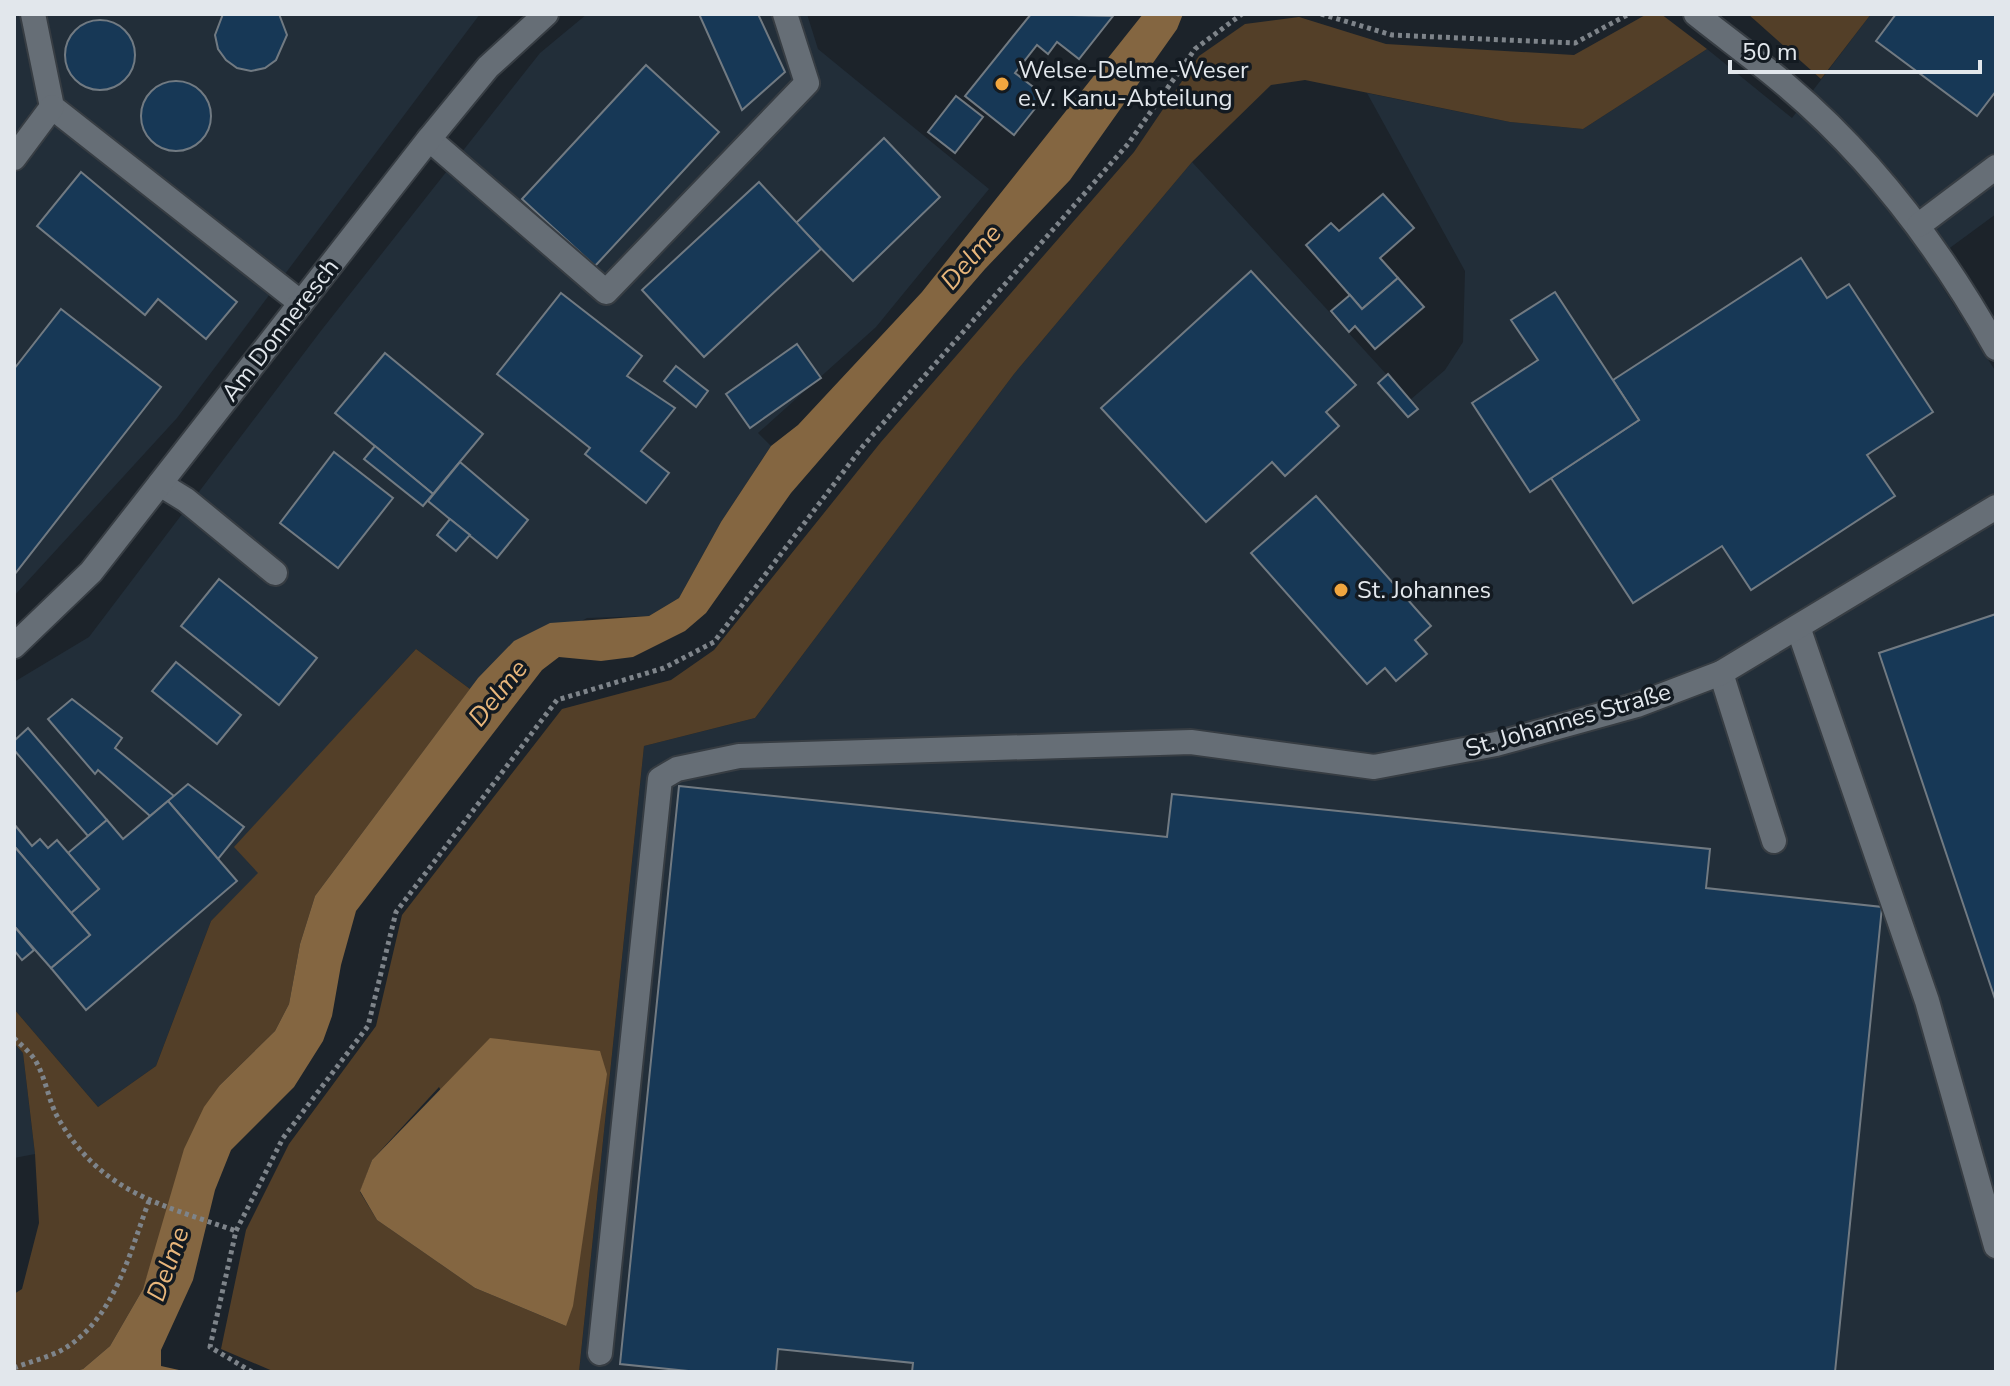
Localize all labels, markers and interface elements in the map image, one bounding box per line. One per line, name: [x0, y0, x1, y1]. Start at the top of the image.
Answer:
scale bar: [1730, 24, 1980, 74]
text: 50 m: [1742, 36, 1798, 68]
place label: Welse-Delme-Weser e.V. Kanu-Abteilung: [1018, 54, 1249, 114]
marker: Welse-Delme-Weser e.V. Kanu-Abteilung: [993, 75, 1011, 93]
water label: Delme: [933, 216, 1010, 298]
street label: Am Donneresch: [214, 252, 346, 408]
place label: St. Johannes: [1357, 574, 1491, 606]
marker: St. Johannes: [1332, 581, 1350, 599]
water label: Delme: [460, 652, 536, 734]
street label: St. Johannes Straße: [1462, 675, 1674, 765]
water label: Delme: [138, 1222, 198, 1306]

